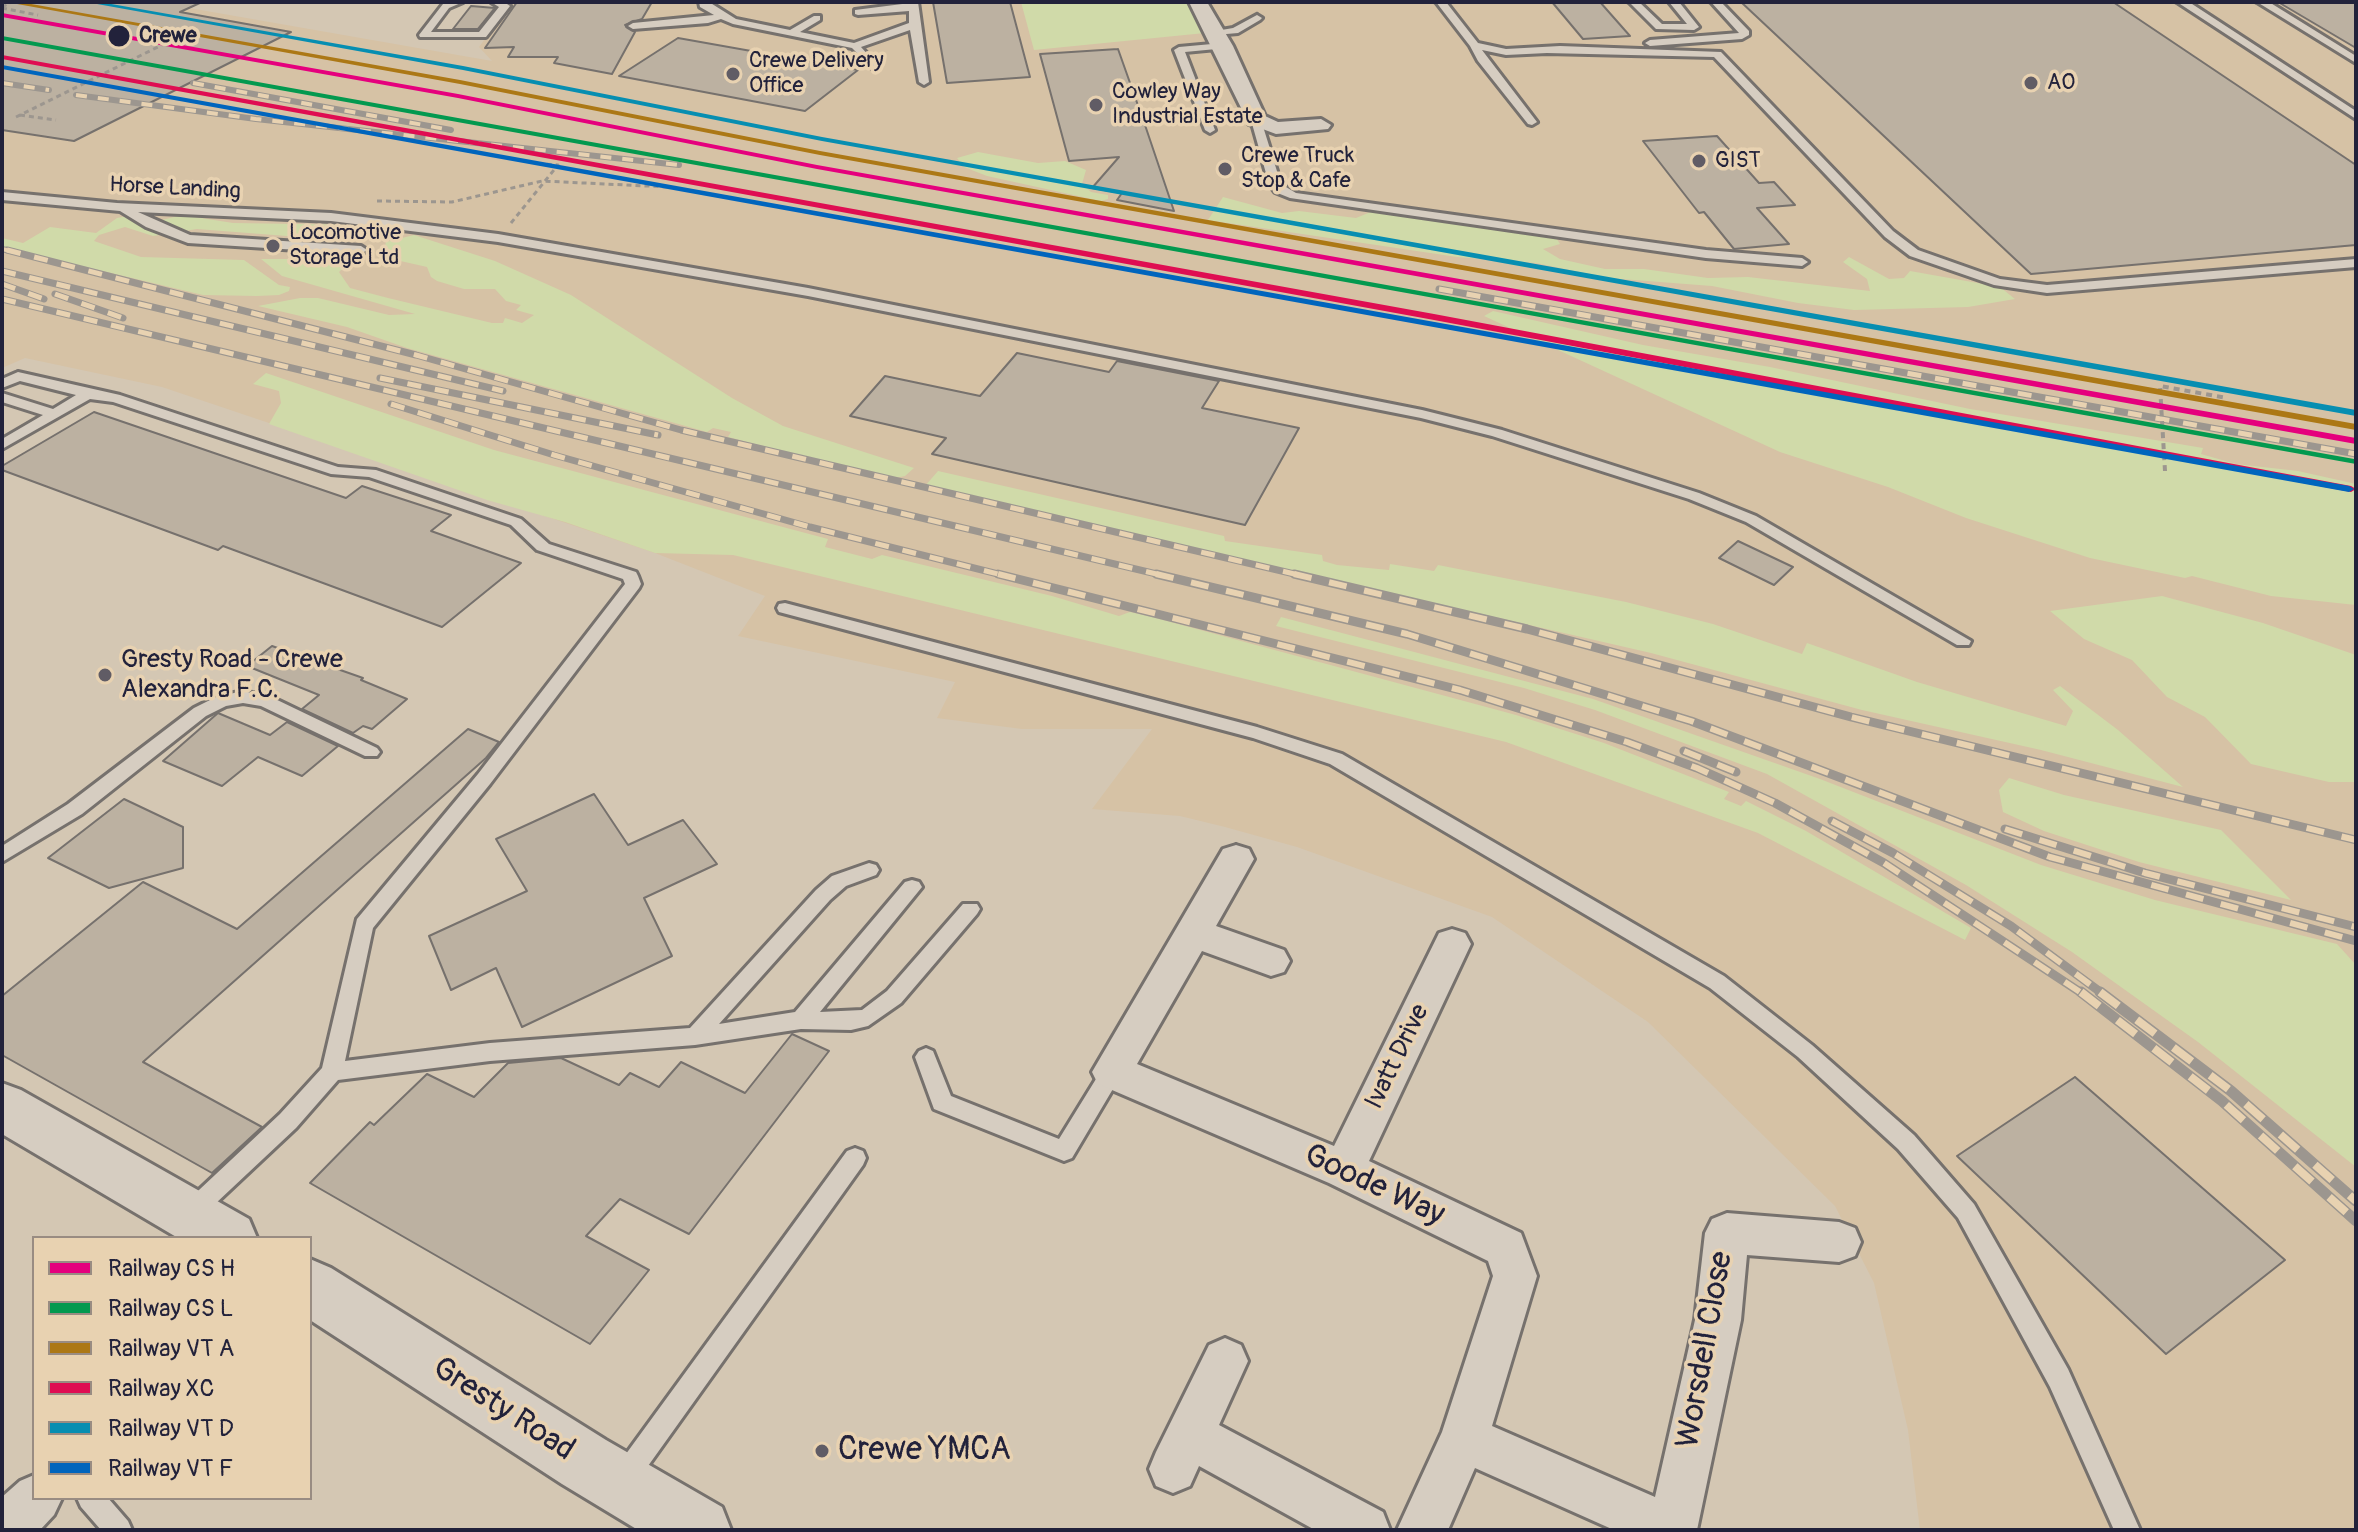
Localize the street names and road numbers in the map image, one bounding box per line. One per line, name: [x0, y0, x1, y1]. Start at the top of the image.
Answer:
street label: Horse Landing: [109, 172, 241, 206]
street label: Ivatt Drive: [1359, 1000, 1437, 1114]
street label: Goode Way: [1298, 1137, 1450, 1235]
street label: Worsdell Close: [1670, 1249, 1742, 1451]
street label: Gresty Road: [425, 1350, 581, 1470]

